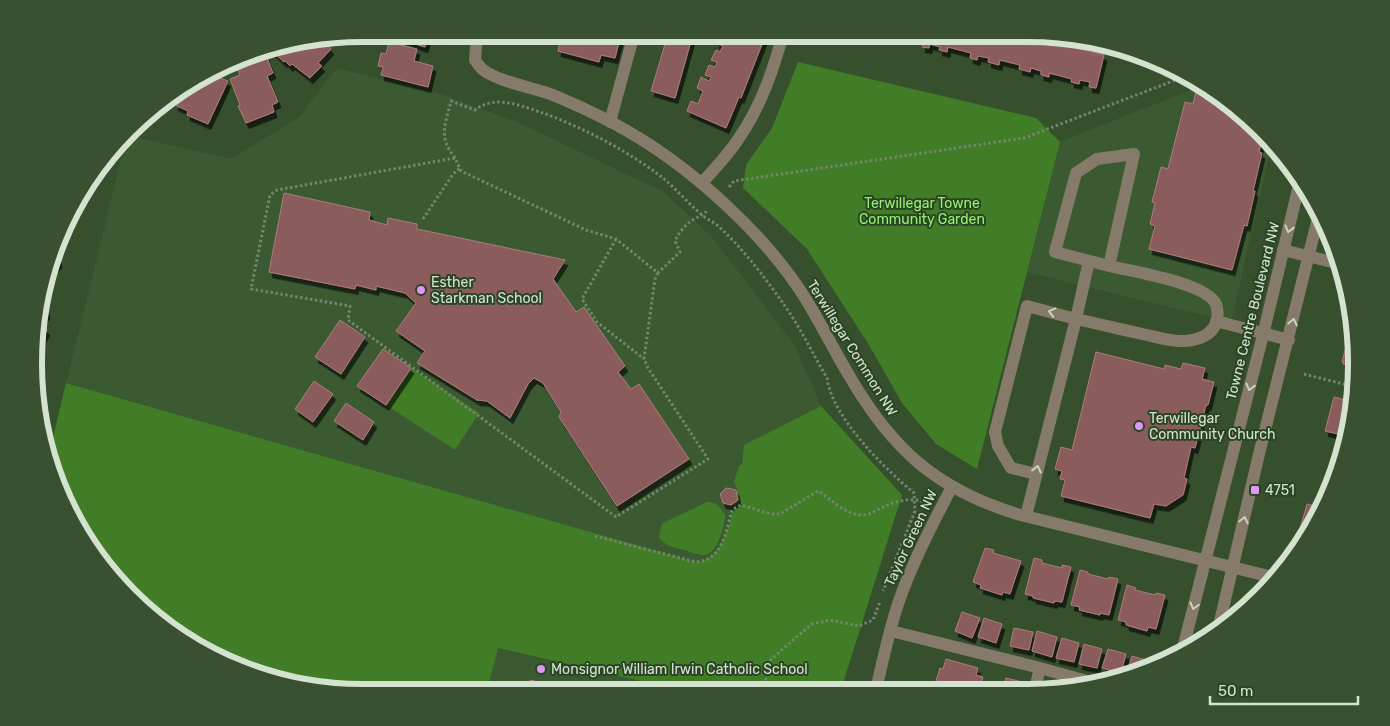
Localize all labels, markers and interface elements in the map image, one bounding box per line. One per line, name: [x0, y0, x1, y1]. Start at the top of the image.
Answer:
park label: Terwillegar Towne Community Garden: [859, 195, 985, 228]
street label: Towne Centre Boulevard NW: [1223, 220, 1283, 402]
one-way arrow: [1284, 224, 1294, 232]
place label: Esther Starkman School: [431, 274, 542, 307]
street label: Terwillegar Common NW: [803, 277, 901, 419]
marker: Esther Starkman School: [415, 284, 427, 296]
one-way arrow: [1048, 308, 1056, 318]
one-way arrow: [1287, 318, 1298, 327]
one-way arrow: [1245, 382, 1256, 391]
place label: Terwillegar Community Church: [1149, 410, 1276, 443]
marker: Terwillegar Community Church: [1133, 420, 1145, 432]
one-way arrow: [1032, 466, 1042, 474]
place label: 4751: [1265, 482, 1295, 499]
marker: 4751: [1249, 484, 1261, 496]
street label: Taylor Green NW: [881, 487, 941, 589]
one-way arrow: [1238, 515, 1249, 524]
one-way arrow: [1189, 602, 1200, 611]
place label: Monsignor William Irwin Catholic School: [551, 661, 808, 678]
marker: Monsignor William Irwin Catholic School: [535, 663, 547, 675]
scale bar: [1210, 674, 1358, 706]
text: 50 m: [1218, 682, 1253, 700]

